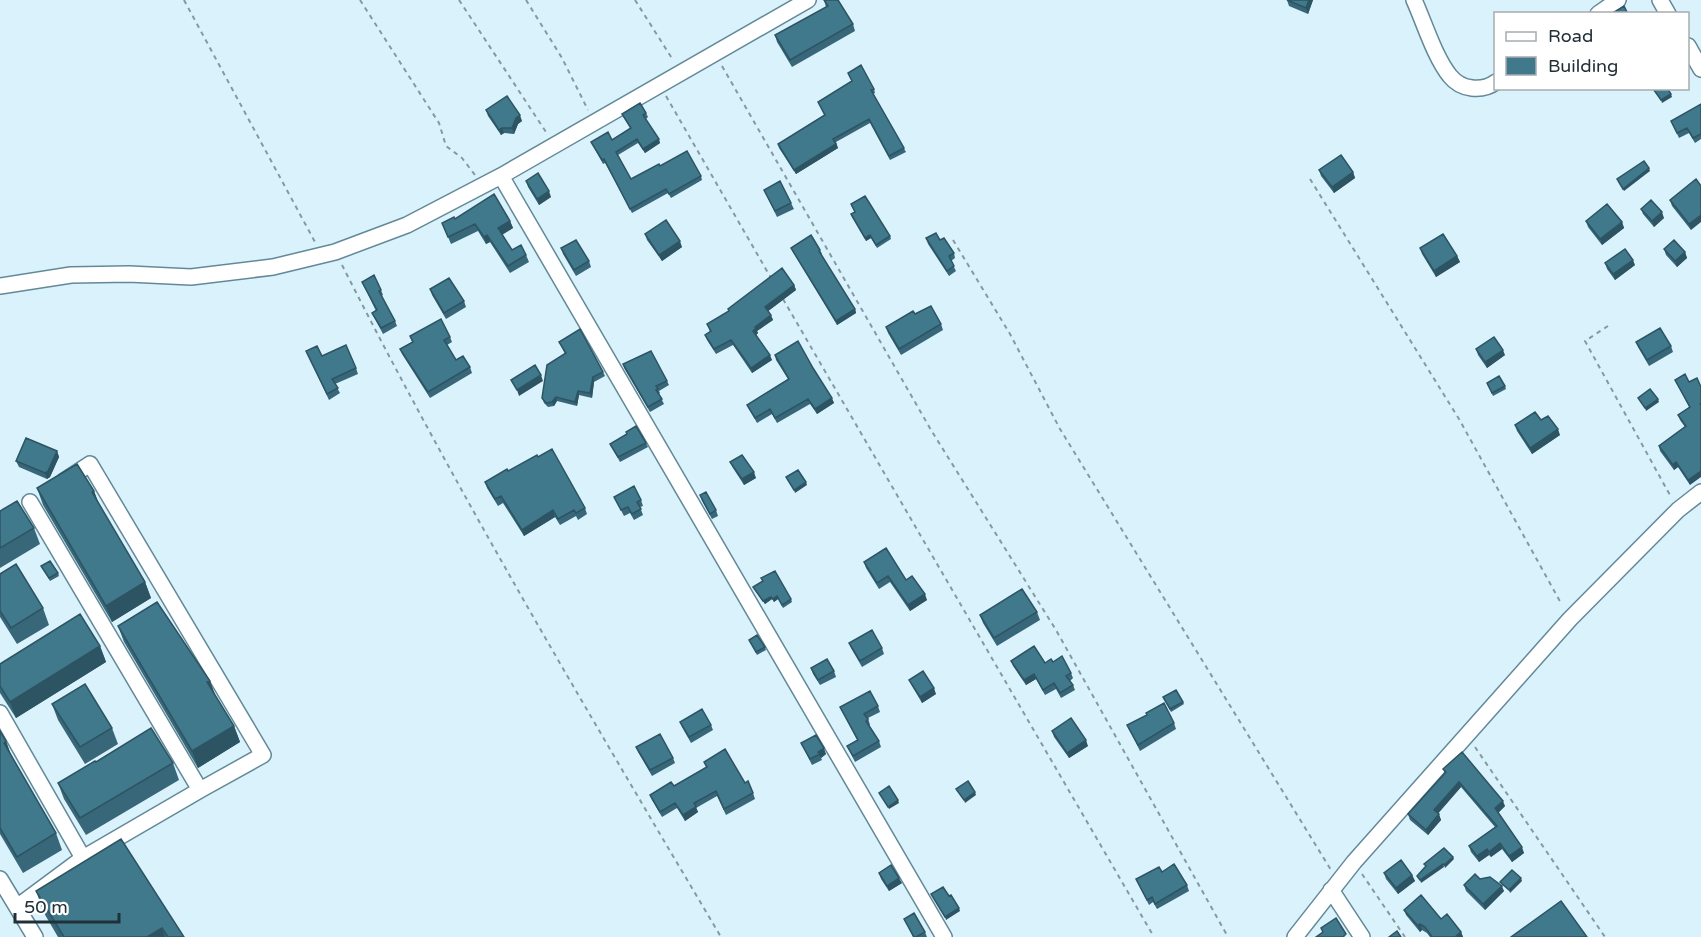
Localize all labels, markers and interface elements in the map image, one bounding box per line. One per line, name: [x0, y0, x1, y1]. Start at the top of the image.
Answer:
legend: [1494, 12, 1689, 90]
text: Road: [1548, 25, 1593, 47]
text: Building: [1548, 55, 1618, 77]
scale bar: [15, 886, 118, 924]
text: 50 m: [24, 896, 68, 918]

